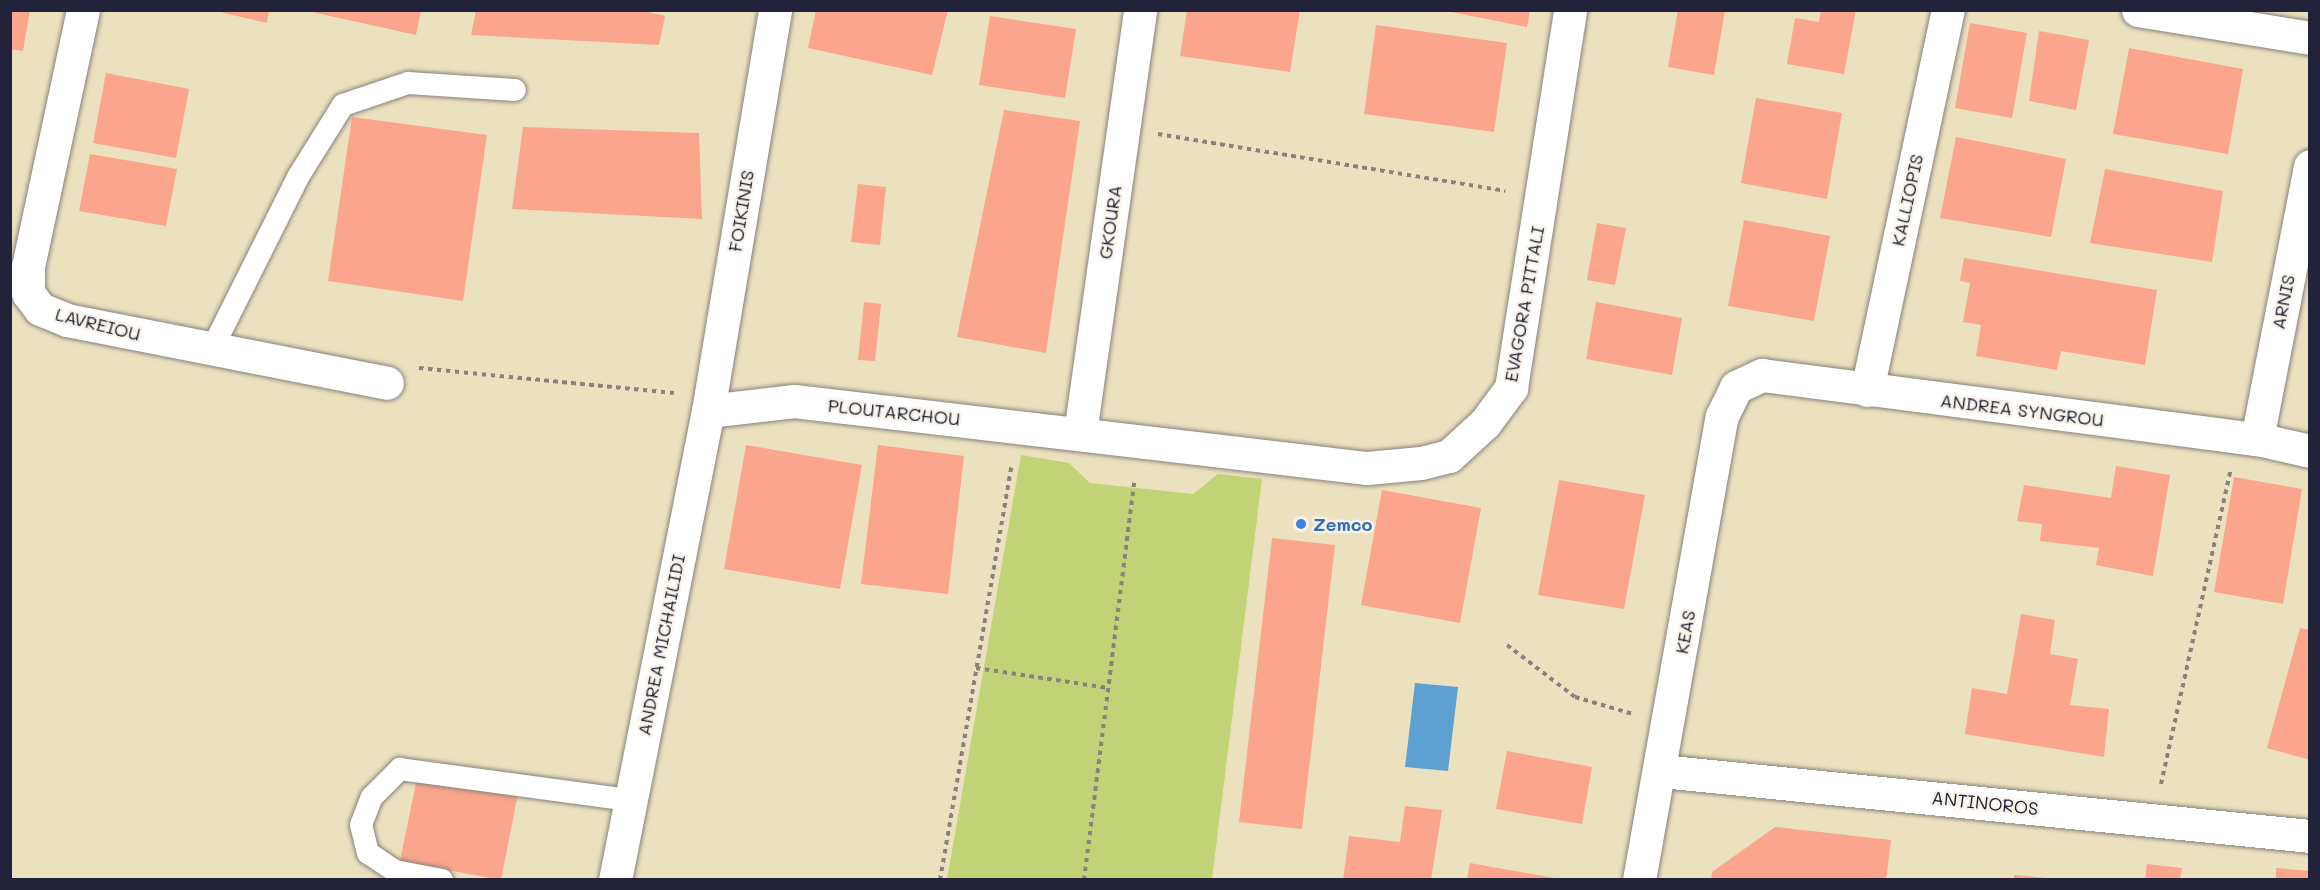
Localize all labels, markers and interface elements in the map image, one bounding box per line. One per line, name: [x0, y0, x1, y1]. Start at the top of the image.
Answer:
street label: KALLIOPIS: [1887, 152, 1927, 248]
street label: FOIKINIS: [724, 169, 758, 253]
street label: GKOURA: [1094, 184, 1126, 260]
street label: EVAGORA PITTALI: [1500, 224, 1548, 384]
street label: ARNIS: [2267, 273, 2299, 331]
street label: LAVREIOU: [53, 303, 143, 345]
street label: ANDREA SYNGROU: [1939, 389, 2105, 431]
street label: PLOUTARCHOU: [827, 394, 961, 430]
place label: Zemco: [1313, 513, 1372, 535]
marker: Zemco: [1294, 517, 1308, 531]
street label: ANDREA MICHAILIDI: [633, 553, 689, 737]
street label: KEAS: [1671, 609, 1699, 655]
street label: ANTINOROS: [1931, 787, 2039, 819]

